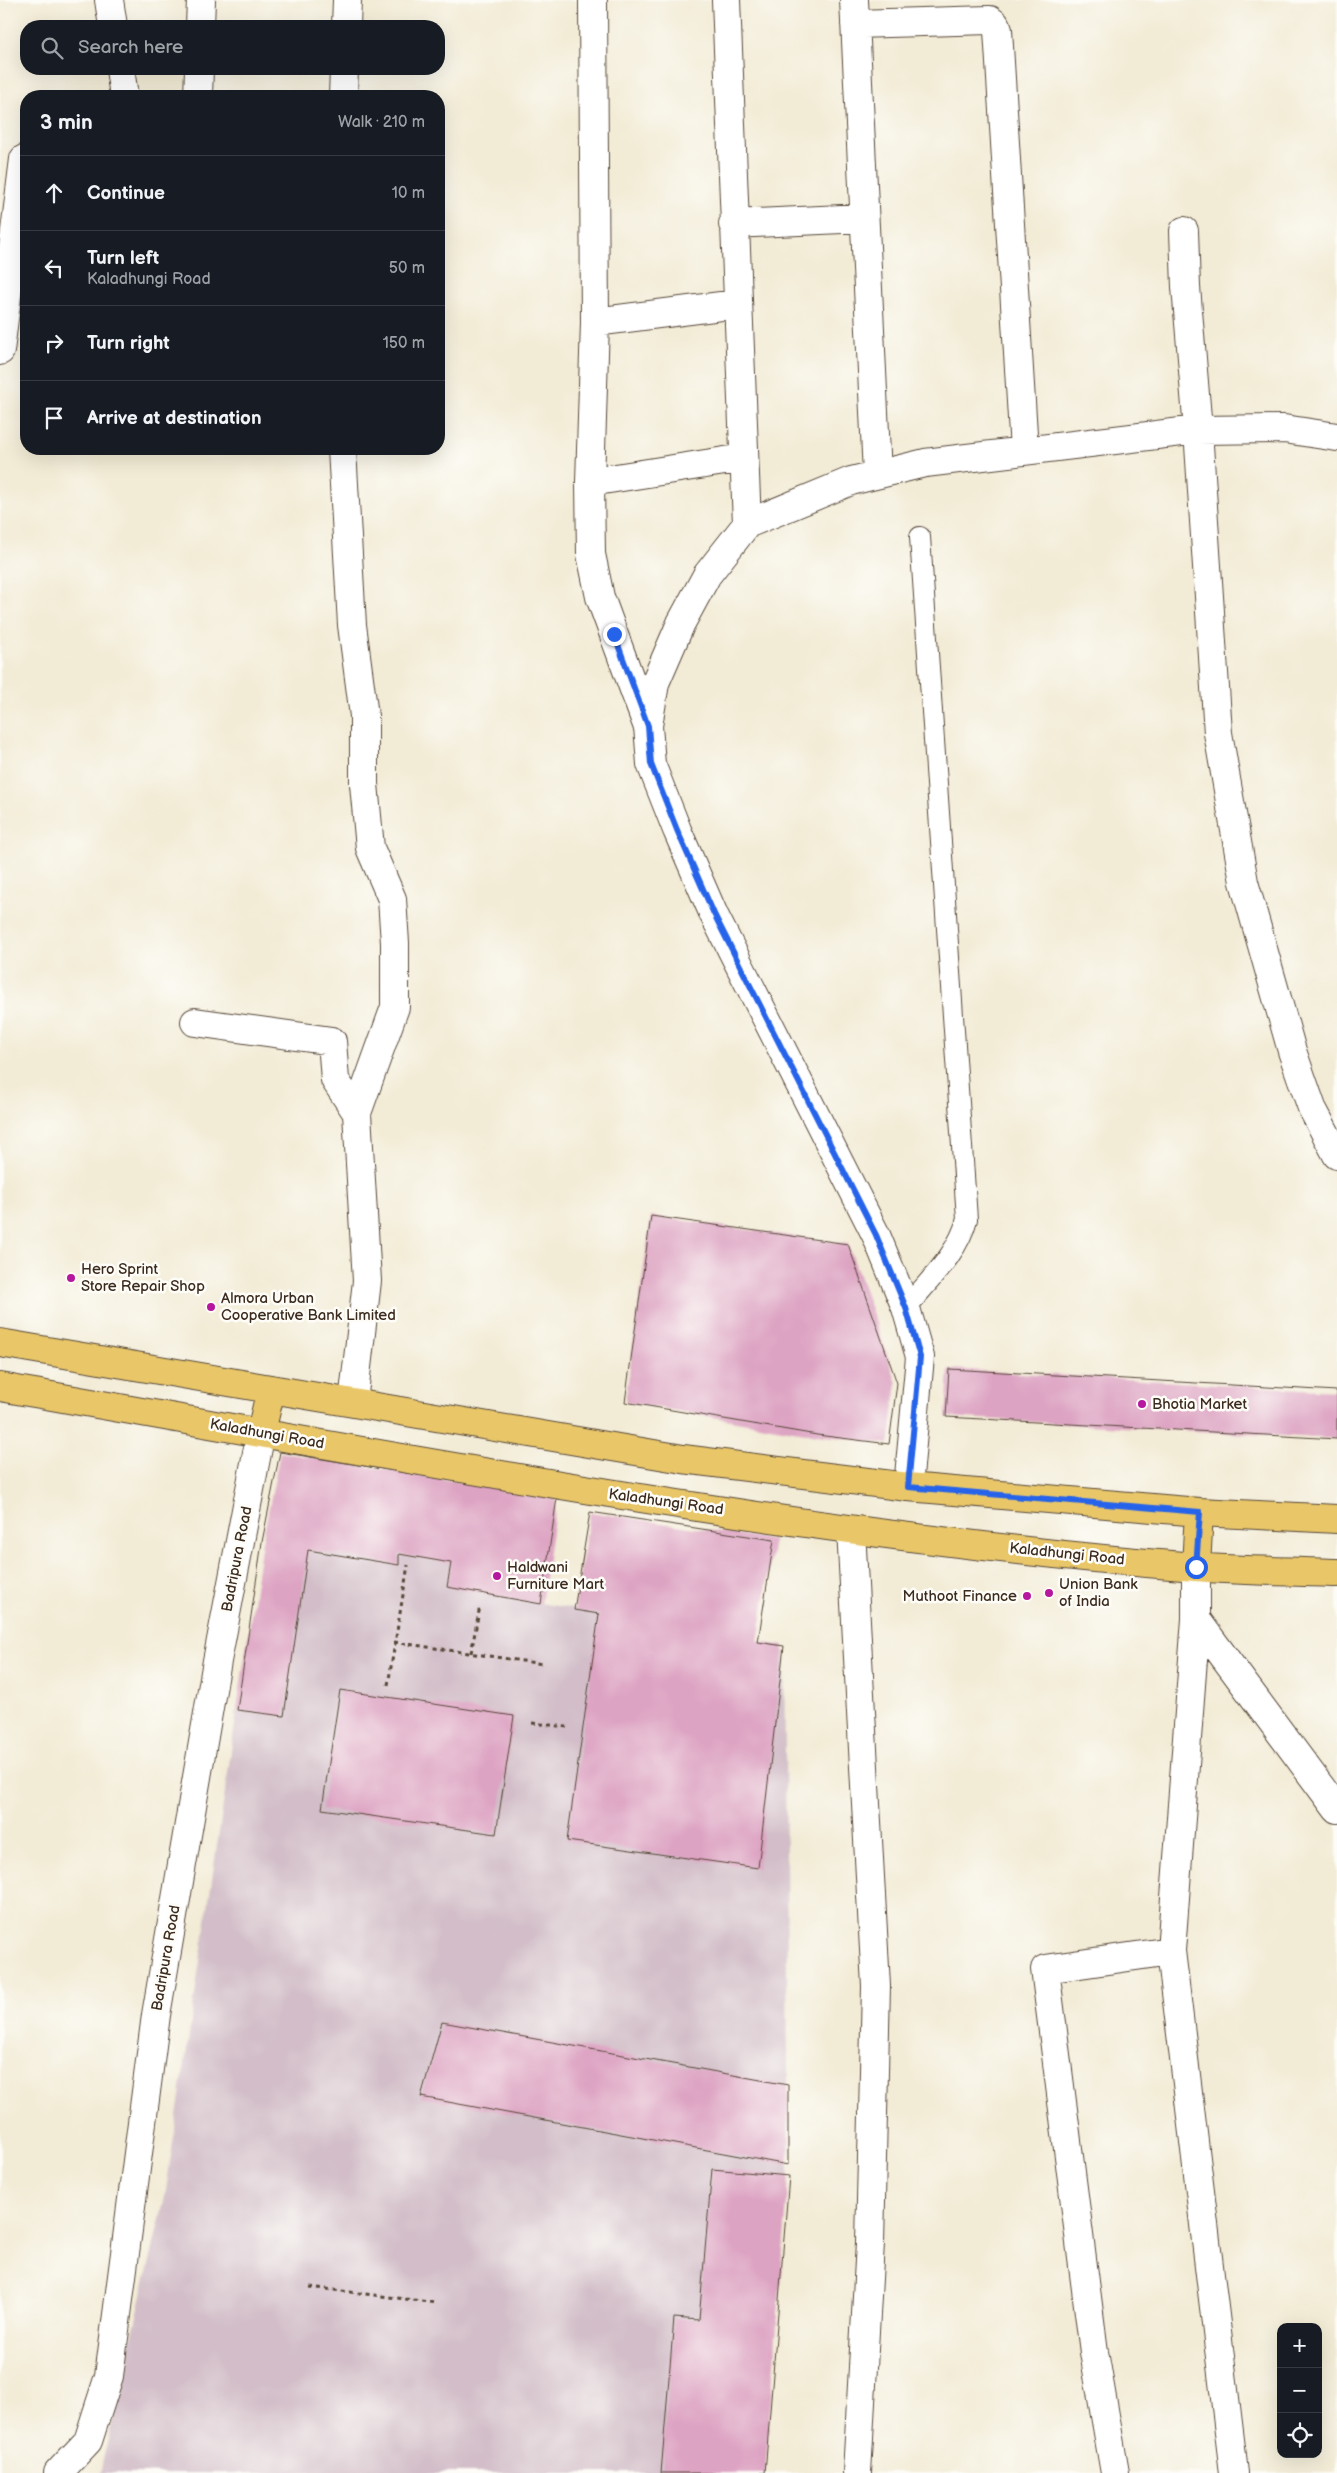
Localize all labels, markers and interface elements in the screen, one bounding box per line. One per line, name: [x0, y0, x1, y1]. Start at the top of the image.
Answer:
search box: [20, 20, 445, 75]
icon: search: [38, 34, 66, 62]
text: Search here: [78, 36, 183, 59]
text: 3 min: [40, 110, 93, 135]
text: Walk · 210 m: [338, 113, 425, 132]
icon: ahead: [40, 179, 68, 207]
text: Continue: [87, 182, 165, 205]
text: 10 m: [392, 184, 425, 203]
text: Turn left: [87, 247, 159, 270]
icon: left: [40, 254, 68, 282]
text: 50 m: [389, 259, 425, 278]
text: Kaladhungi Road: [87, 270, 211, 289]
icon: right: [40, 329, 68, 357]
text: Turn right: [87, 332, 170, 355]
text: 150 m: [383, 334, 425, 353]
icon: arrive: [40, 404, 68, 432]
text: Arrive at destination: [87, 407, 262, 430]
route end: [603, 623, 626, 646]
place label: Hero Sprint Store Repair Shop: [81, 1260, 205, 1296]
marker: Hero Sprint Store Repair Shop: [65, 1272, 77, 1284]
place label: Almora Urban Cooperative Bank Limited: [221, 1289, 396, 1325]
marker: Almora Urban Cooperative Bank Limited: [205, 1301, 217, 1313]
place label: Bhotia Market: [1152, 1395, 1247, 1414]
marker: Bhotia Market: [1136, 1398, 1148, 1410]
street label: Kaladhungi Road: [208, 1415, 326, 1453]
street label: Kaladhungi Road: [607, 1485, 725, 1519]
street label: Badripura Road: [217, 1505, 257, 1613]
street label: Kaladhungi Road: [1008, 1538, 1126, 1570]
route start: [1185, 1556, 1208, 1579]
place label: Haldwani Furniture Mart: [507, 1558, 604, 1594]
marker: Haldwani Furniture Mart: [491, 1570, 503, 1582]
place label: Union Bank of India: [1059, 1575, 1138, 1611]
place label: Muthoot Finance: [903, 1587, 1017, 1606]
marker: Union Bank of India: [1043, 1587, 1055, 1599]
marker: Muthoot Finance: [1021, 1590, 1033, 1602]
street label: Badripura Road: [147, 1904, 185, 2012]
map controls: [1277, 2323, 1322, 2458]
button: +: [1277, 2323, 1322, 2368]
button: −: [1277, 2368, 1322, 2413]
button: locate: [1277, 2413, 1322, 2458]

